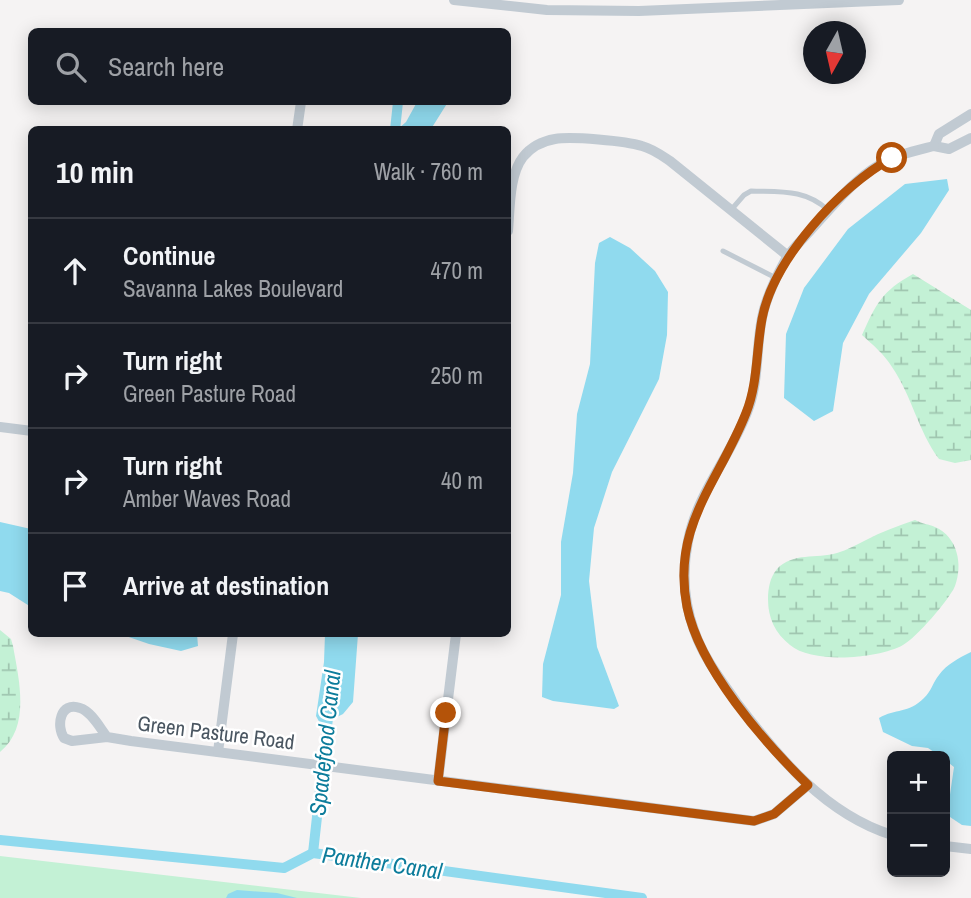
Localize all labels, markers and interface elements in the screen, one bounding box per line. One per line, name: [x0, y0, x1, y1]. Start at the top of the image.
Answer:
north arrow: [803, 21, 866, 84]
search box: [28, 28, 511, 105]
icon: search: [52, 48, 90, 86]
text: Search here: [108, 49, 224, 84]
route start: [876, 142, 907, 173]
text: 10 min: [56, 152, 134, 192]
text: Walk · 760 m: [374, 156, 483, 187]
text: Continue: [123, 238, 215, 273]
icon: ahead: [56, 252, 94, 290]
text: 470 m: [431, 255, 483, 286]
text: Savanna Lakes Boulevard: [123, 273, 343, 304]
text: Turn right: [123, 343, 222, 378]
icon: right: [56, 357, 94, 395]
text: 250 m: [431, 360, 483, 391]
text: Green Pasture Road: [123, 378, 296, 409]
text: Turn right: [123, 448, 222, 483]
icon: right: [56, 462, 94, 500]
text: 40 m: [441, 465, 483, 496]
text: Amber Waves Road: [123, 483, 291, 514]
icon: arrive: [56, 567, 94, 605]
text: Arrive at destination: [123, 568, 329, 603]
water label: Spadefood Canal: [301, 668, 348, 817]
route end: [430, 697, 461, 728]
street label: Green Pasture Road: [136, 708, 296, 757]
map controls: [887, 751, 950, 877]
button: +: [887, 751, 950, 814]
button: −: [887, 814, 950, 877]
water label: Panther Canal: [320, 839, 445, 886]

